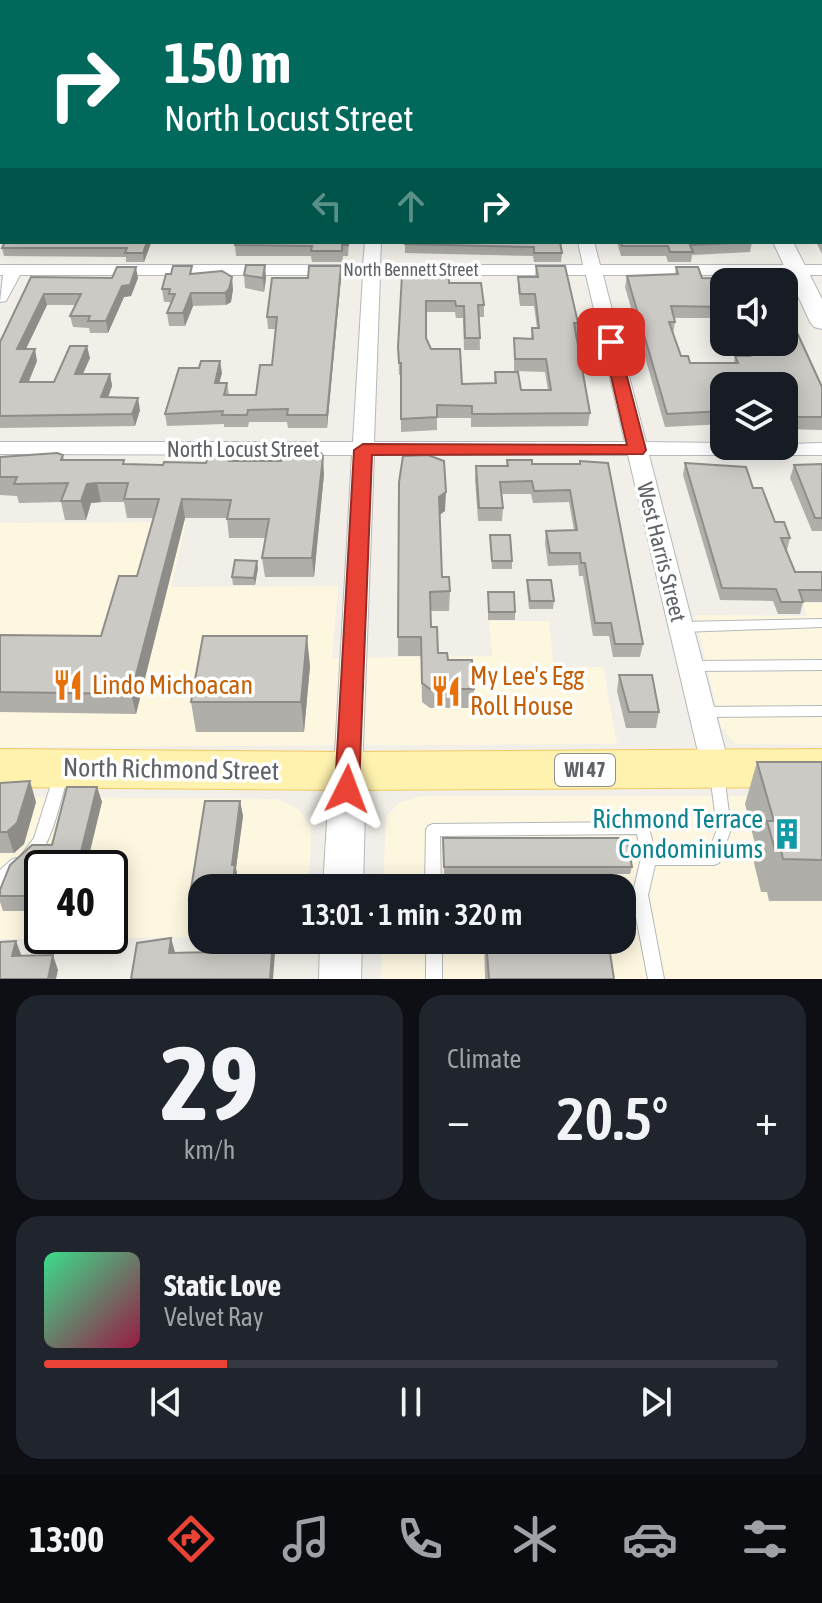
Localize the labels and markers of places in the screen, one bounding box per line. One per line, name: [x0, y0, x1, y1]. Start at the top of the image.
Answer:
pin: [577, 308, 645, 376]
place label: My Lee's Egg Roll House: [470, 661, 585, 721]
restaurant icon: Lindo Michoacan: [51, 668, 85, 702]
place label: Lindo Michoacan: [92, 670, 253, 700]
restaurant icon: My Lee's Egg Roll House: [429, 674, 463, 708]
place label: Richmond Terrace Condominiums: [592, 804, 763, 864]
building icon: Richmond Terrace Condominiums: [770, 817, 804, 851]

